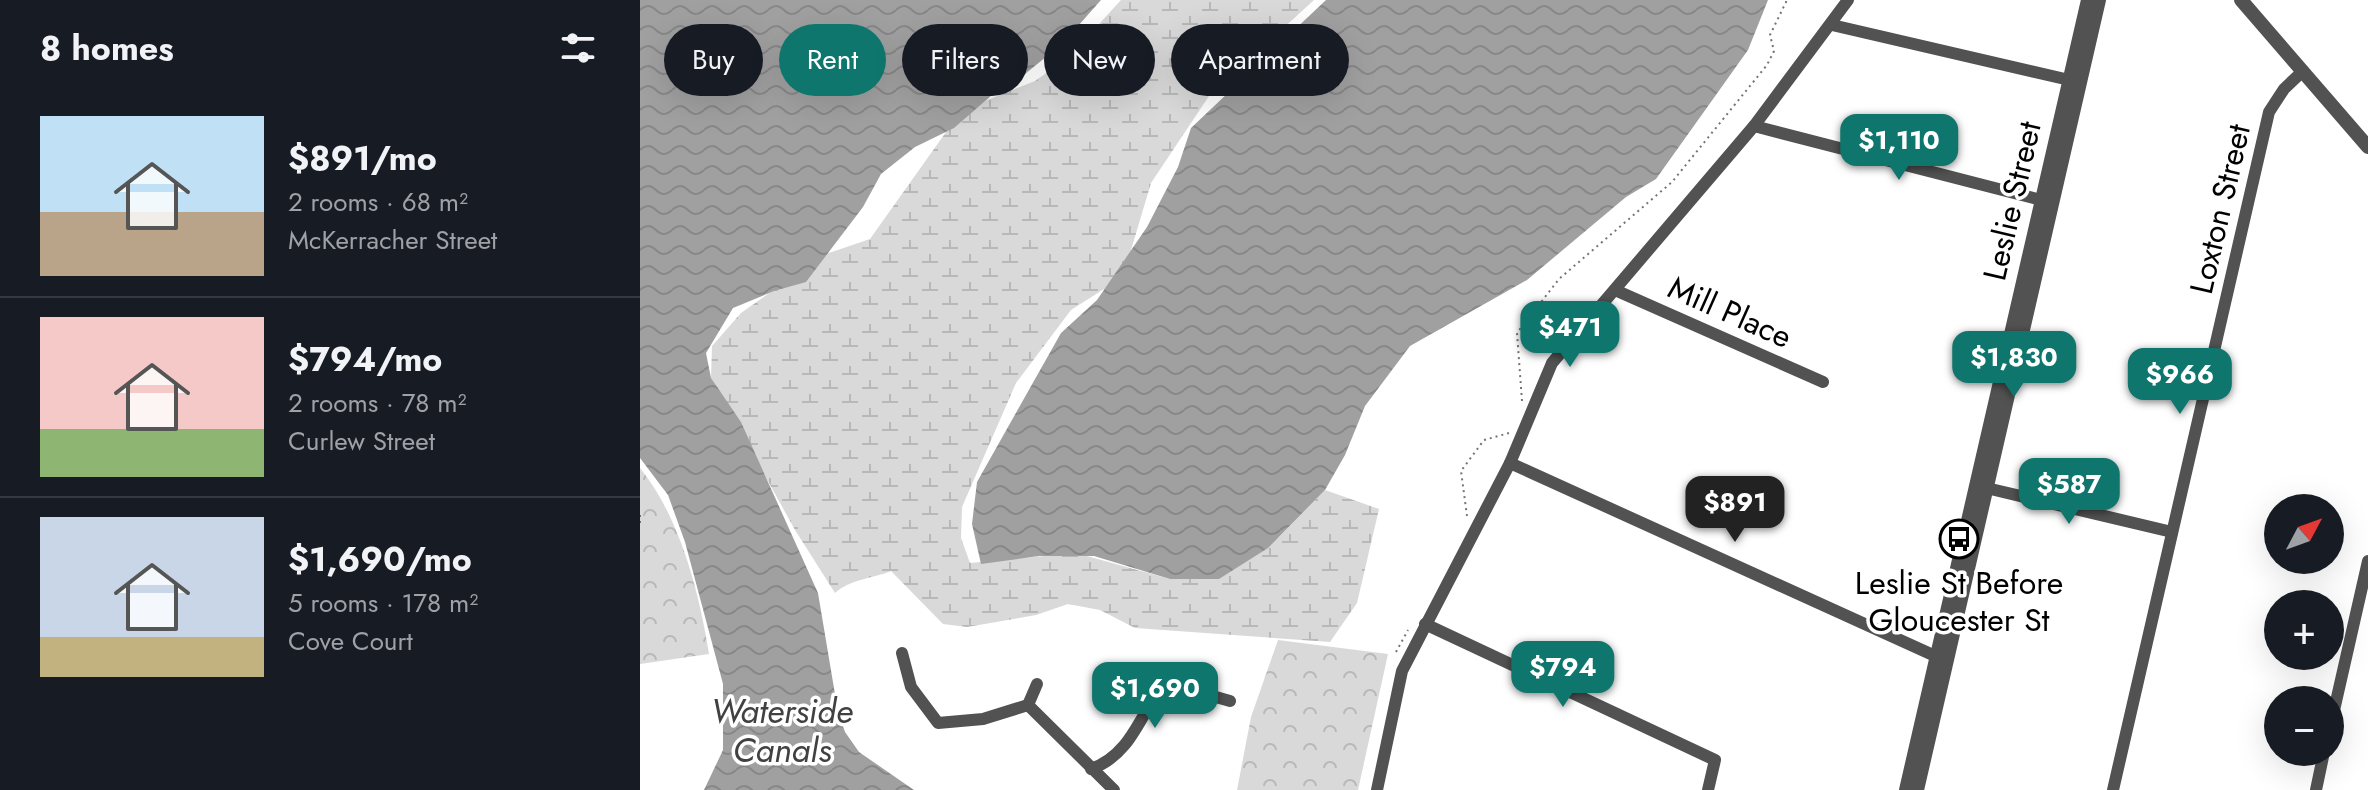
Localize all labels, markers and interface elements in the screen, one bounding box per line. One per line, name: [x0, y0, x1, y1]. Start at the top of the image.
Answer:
text: 8 homes: [40, 24, 174, 73]
chip: Buy: [664, 24, 763, 96]
chip: Rent: [779, 24, 886, 96]
chip: Filters: [902, 24, 1028, 96]
chip: New: [1044, 24, 1155, 96]
chip: Apartment: [1171, 24, 1349, 96]
icon: filters: [556, 26, 600, 70]
pin: $1,110: [1834, 114, 1964, 182]
street label: Leslie Street: [1971, 117, 2053, 285]
street label: Loxton Street: [2178, 119, 2262, 298]
text: $1,110: [1858, 121, 1940, 159]
text: $891/mo: [288, 134, 437, 183]
icon: home: [104, 148, 200, 244]
text: 2 rooms · 68 m²: [288, 183, 468, 221]
text: McKerracher Street: [288, 221, 497, 259]
street label: Mill Place: [1661, 264, 1799, 360]
pin: $471: [1523, 301, 1617, 369]
text: $471: [1538, 308, 1602, 346]
pin: $1,830: [1949, 331, 2079, 399]
text: $794/mo: [288, 335, 442, 384]
text: $1,830: [1970, 338, 2058, 376]
pin: $966: [2133, 348, 2227, 416]
icon: home: [104, 349, 200, 445]
text: $966: [2146, 355, 2214, 393]
text: 2 rooms · 78 m²: [288, 384, 467, 422]
text: Curlew Street: [288, 422, 435, 460]
pin: $587: [2022, 458, 2116, 526]
text: $587: [2037, 465, 2101, 503]
pin: $891: [1688, 476, 1782, 544]
text: $891: [1703, 483, 1767, 521]
north arrow: [2264, 494, 2344, 574]
map controls: [2264, 494, 2344, 766]
bus stop icon: Leslie St Before Gloucester St: [1938, 518, 1980, 560]
text: $1,690/mo: [288, 535, 472, 584]
icon: home: [104, 549, 200, 645]
place label: Leslie St Before Gloucester St: [1855, 560, 2063, 643]
text: 5 rooms · 178 m²: [288, 584, 478, 622]
button: +: [2264, 590, 2344, 670]
text: Cove Court: [288, 622, 413, 660]
pin: $794: [1516, 641, 1610, 709]
text: $794: [1529, 648, 1597, 686]
pin: $1,690: [1090, 662, 1220, 730]
text: $1,690: [1110, 669, 1200, 707]
button: −: [2264, 686, 2344, 766]
water label: Waterside Canals: [711, 687, 853, 775]

